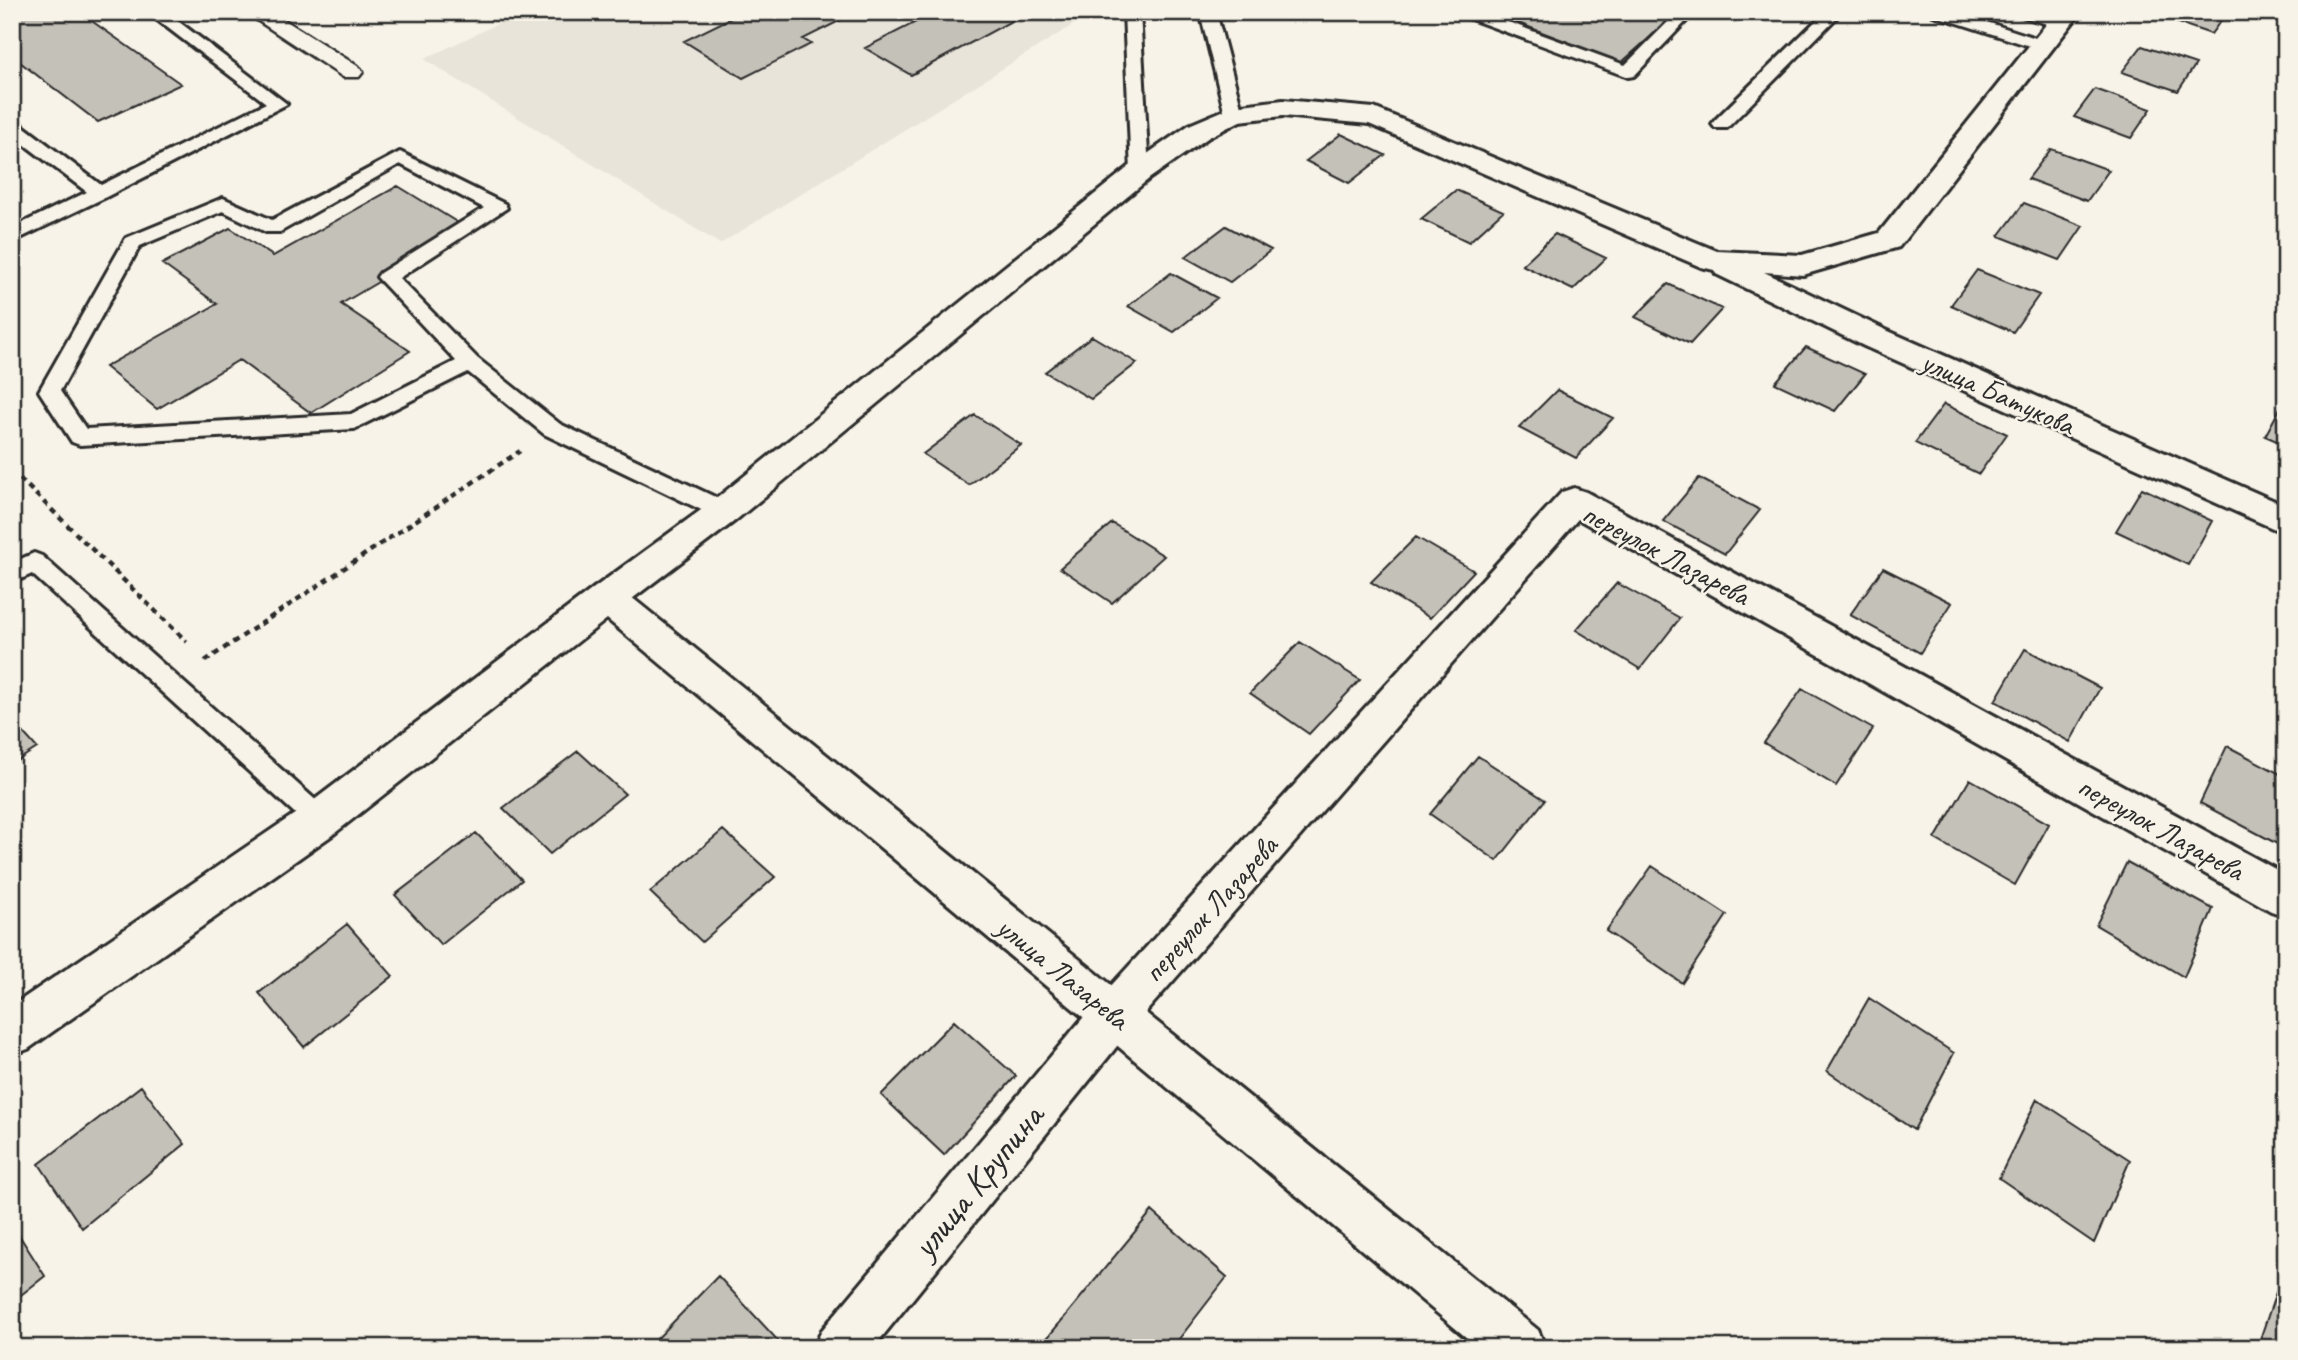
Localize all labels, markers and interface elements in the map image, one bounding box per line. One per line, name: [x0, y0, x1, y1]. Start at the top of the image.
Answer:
street label: улица Батукова: [1914, 342, 2082, 444]
street label: переулок Лазарева: [1576, 494, 1758, 615]
street label: переулок Лазарева: [2071, 767, 2253, 890]
street label: переулок Лазарева: [1134, 826, 1287, 990]
street label: улица Лазарева: [988, 907, 1138, 1039]
street label: улица Крупина: [899, 1092, 1055, 1269]

